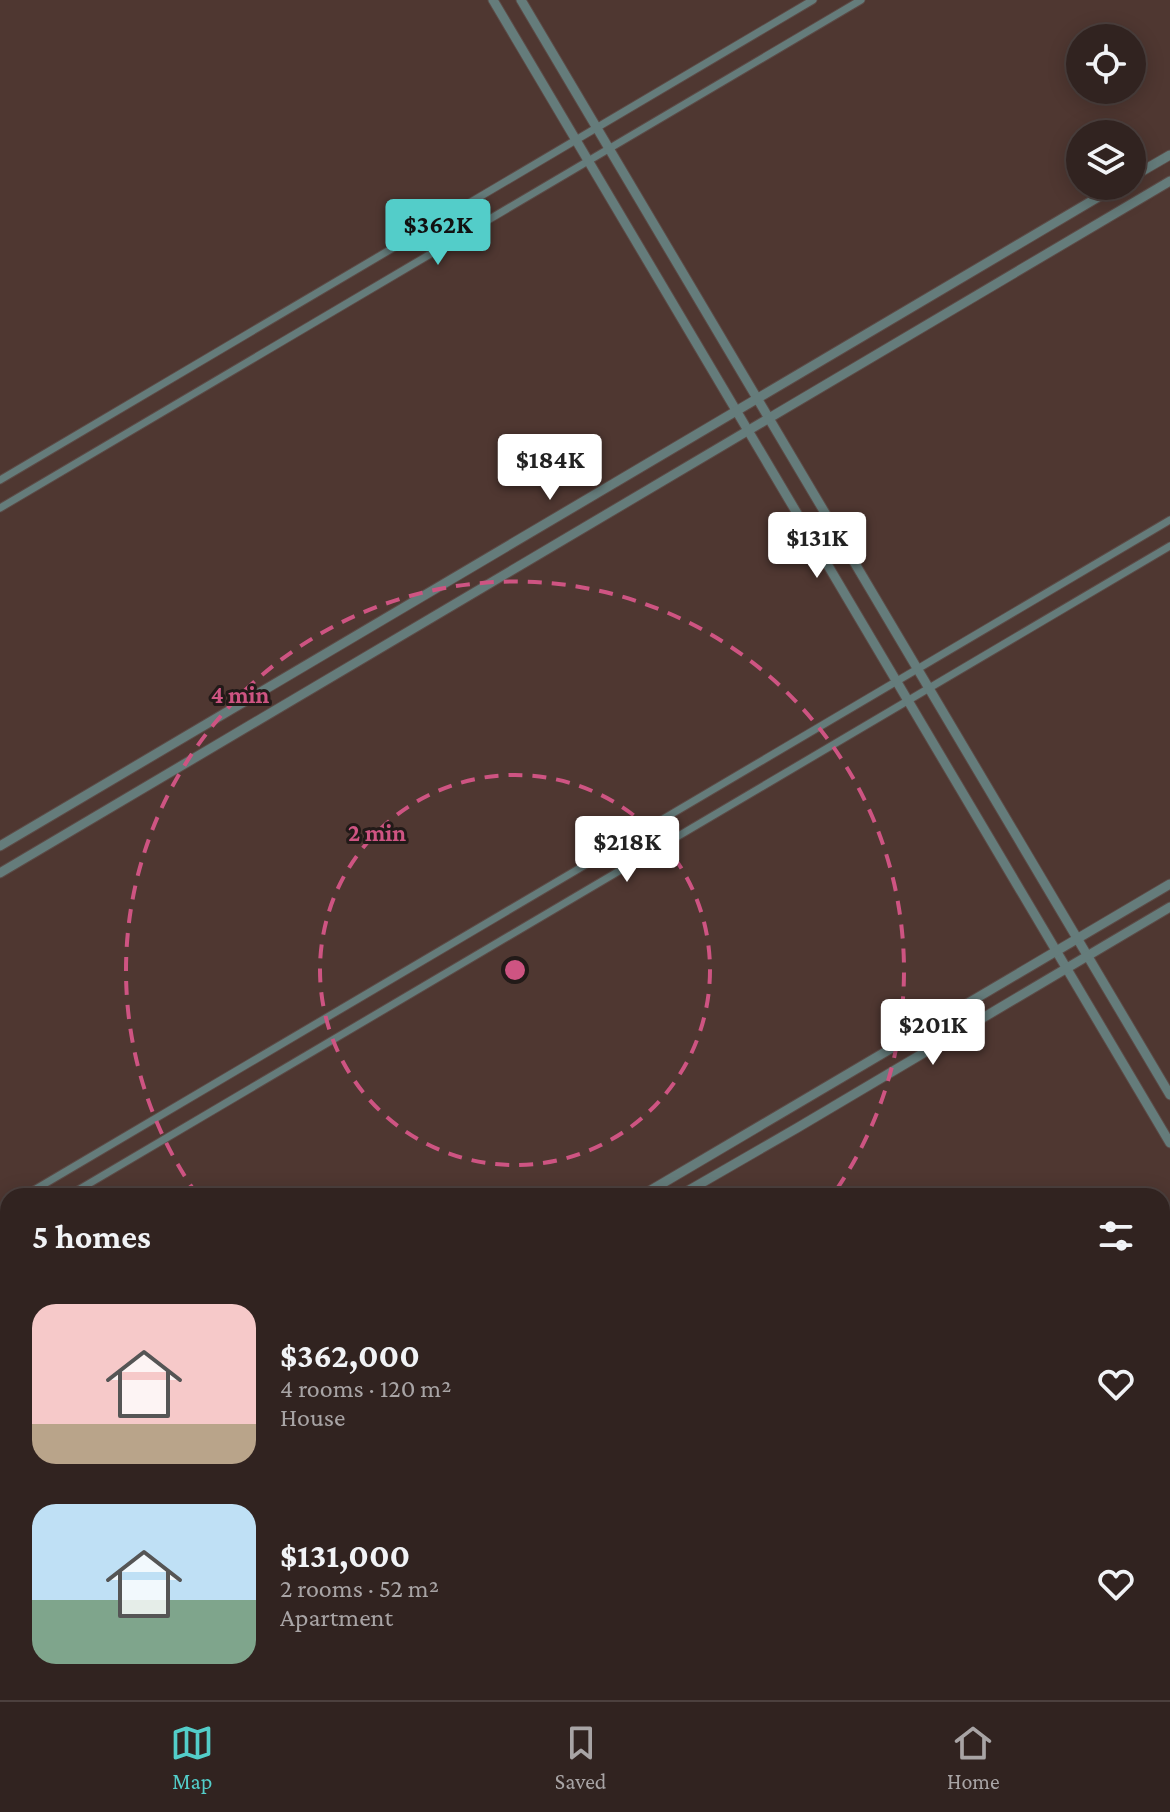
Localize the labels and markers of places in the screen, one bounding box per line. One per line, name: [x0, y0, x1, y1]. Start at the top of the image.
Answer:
pin: $362K: [382, 199, 494, 267]
pin: $184K: [494, 434, 606, 502]
pin: $131K: [761, 512, 873, 580]
pin: $218K: [571, 816, 683, 884]
centre of rings: [501, 956, 529, 984]
pin: $201K: [877, 999, 989, 1067]

